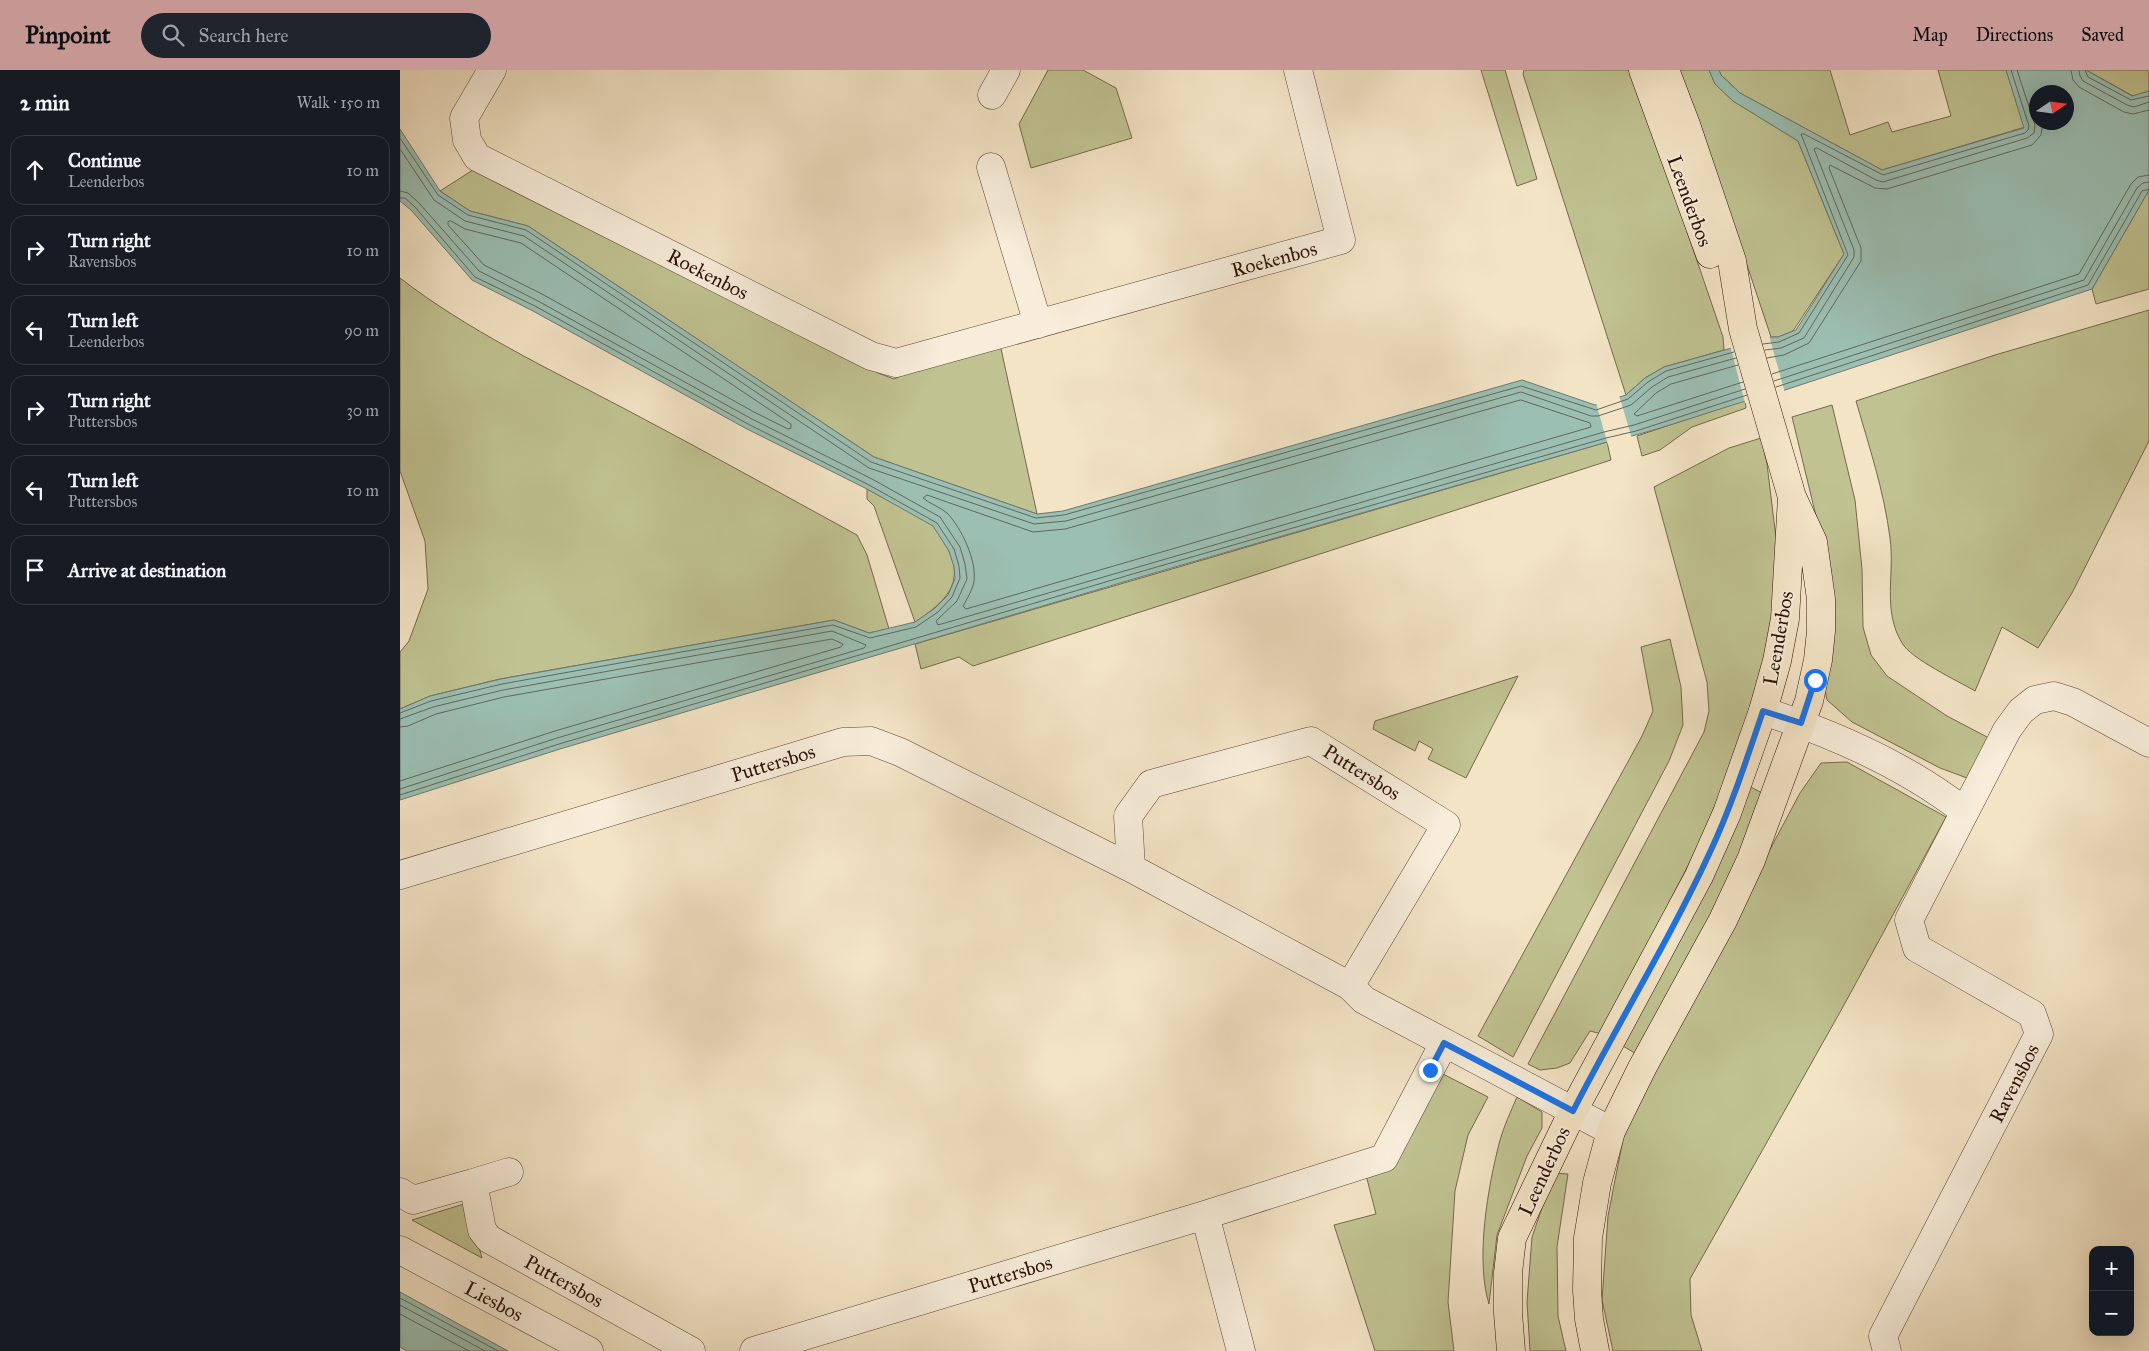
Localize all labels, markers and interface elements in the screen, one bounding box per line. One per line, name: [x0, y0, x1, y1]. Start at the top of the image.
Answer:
search box: [141, 13, 491, 58]
text: Pinpoint: [25, 20, 111, 50]
icon: search: [159, 21, 187, 49]
text: Search here: [199, 24, 289, 47]
text: Map: [1912, 24, 1948, 46]
text: Directions: [1976, 24, 2053, 46]
text: Saved: [2081, 24, 2124, 46]
north arrow: [2029, 85, 2074, 130]
text: 2 min: [20, 90, 70, 116]
text: Walk · 150 m: [297, 93, 380, 112]
text: Continue: [68, 149, 141, 172]
street label: Leenderbos: [1662, 152, 1718, 250]
icon: ahead: [21, 156, 49, 184]
text: 10 m: [347, 161, 379, 180]
text: Leenderbos: [68, 172, 144, 191]
text: Turn right: [68, 229, 151, 252]
icon: right: [21, 236, 49, 264]
street label: Roekenbos: [1228, 236, 1320, 282]
text: 10 m: [347, 241, 379, 260]
street label: Roekenbos: [663, 243, 753, 305]
text: Ravensbos: [68, 252, 136, 271]
text: Turn left: [68, 309, 138, 332]
icon: left: [21, 316, 49, 344]
text: 90 m: [344, 321, 379, 340]
text: Leenderbos: [68, 332, 144, 351]
text: Turn right: [68, 389, 151, 412]
icon: right: [21, 396, 49, 424]
text: 30 m: [346, 401, 379, 420]
text: Puttersbos: [68, 412, 137, 431]
text: Turn left: [68, 469, 138, 492]
icon: left: [21, 476, 49, 504]
text: 10 m: [347, 481, 379, 500]
text: Puttersbos: [68, 492, 137, 511]
icon: arrive: [21, 556, 49, 584]
text: Arrive at destination: [68, 559, 226, 582]
street label: Leenderbos: [1758, 589, 1798, 687]
route start: [1804, 669, 1827, 692]
street label: Puttersbos: [728, 739, 818, 787]
street label: Puttersbos: [1319, 739, 1405, 805]
street label: Ravensbos: [1984, 1040, 2044, 1126]
route end: [1419, 1059, 1442, 1082]
street label: Leenderbos: [1513, 1123, 1575, 1219]
map controls: [2089, 1246, 2134, 1336]
button: +: [2089, 1246, 2134, 1291]
street label: Puttersbos: [520, 1250, 608, 1312]
street label: Puttersbos: [965, 1250, 1055, 1298]
street label: Liesbos: [461, 1276, 527, 1326]
button: −: [2089, 1291, 2134, 1336]

